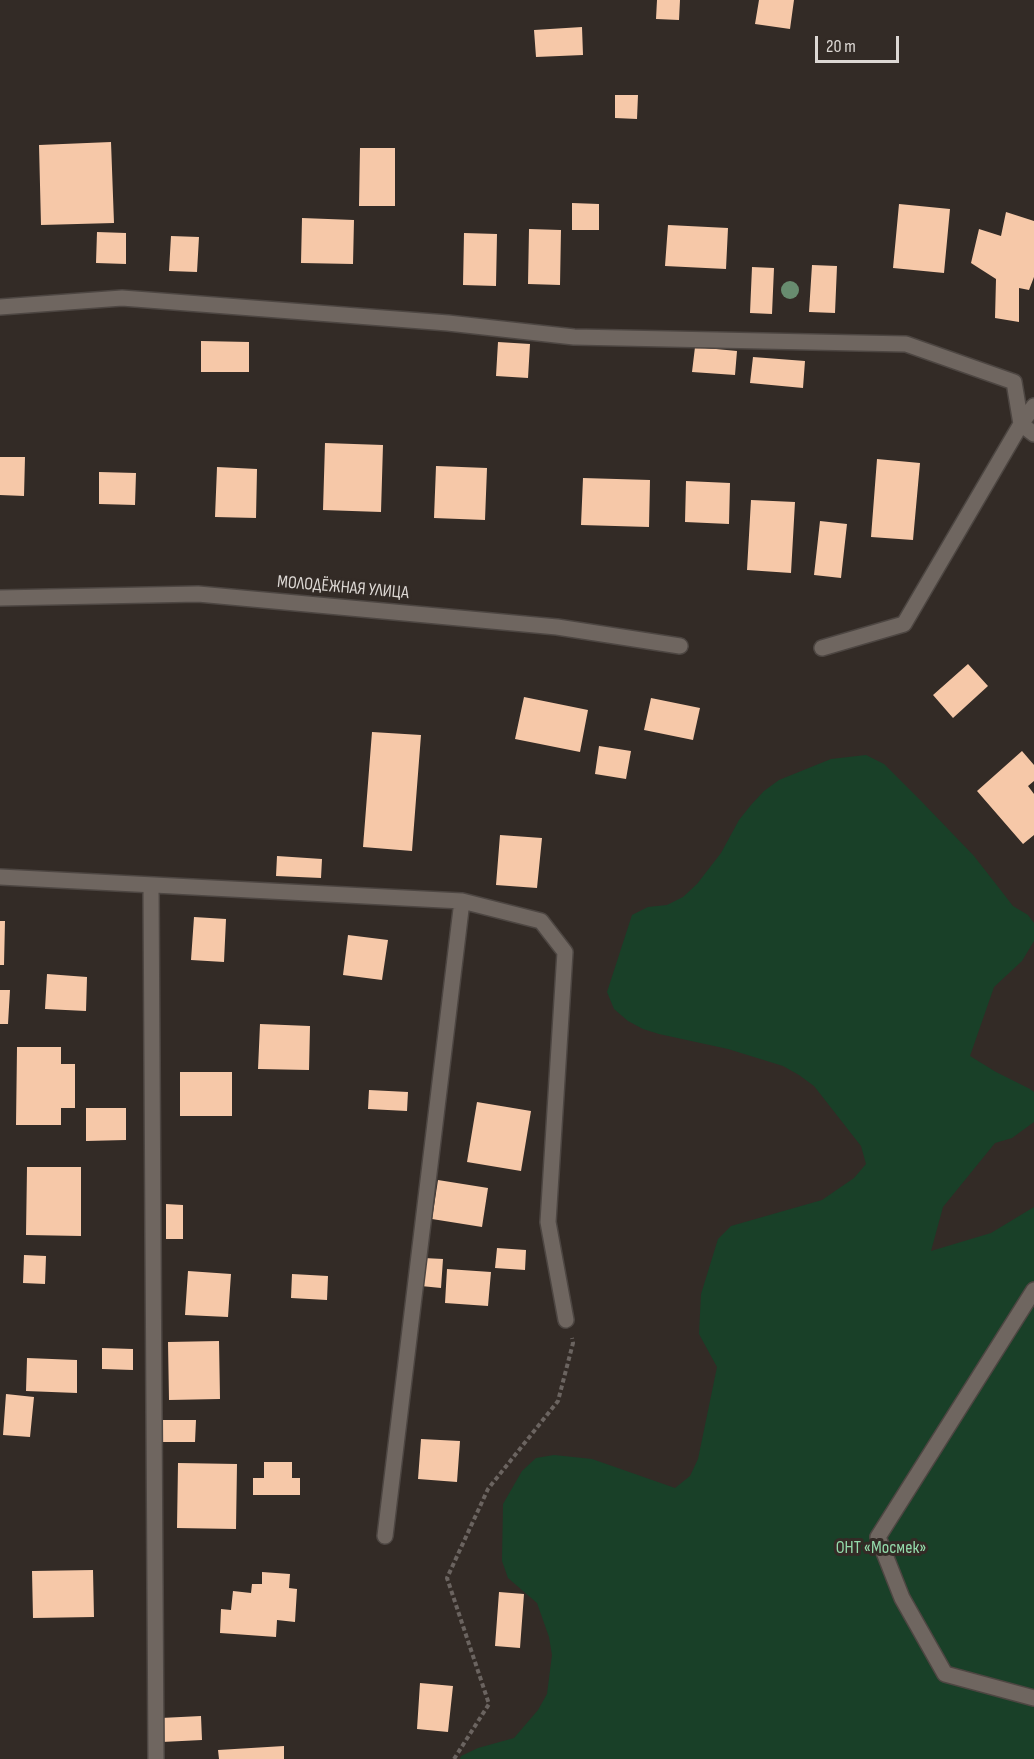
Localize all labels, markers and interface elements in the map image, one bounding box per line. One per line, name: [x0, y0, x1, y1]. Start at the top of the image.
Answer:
scale bar: [818, 24, 902, 62]
text: 20 m: [826, 36, 856, 57]
street label: МОЛОДЁЖНАЯ УЛИЦА: [276, 571, 410, 605]
park label: ОНТ «Мосмек»: [836, 1537, 926, 1559]

